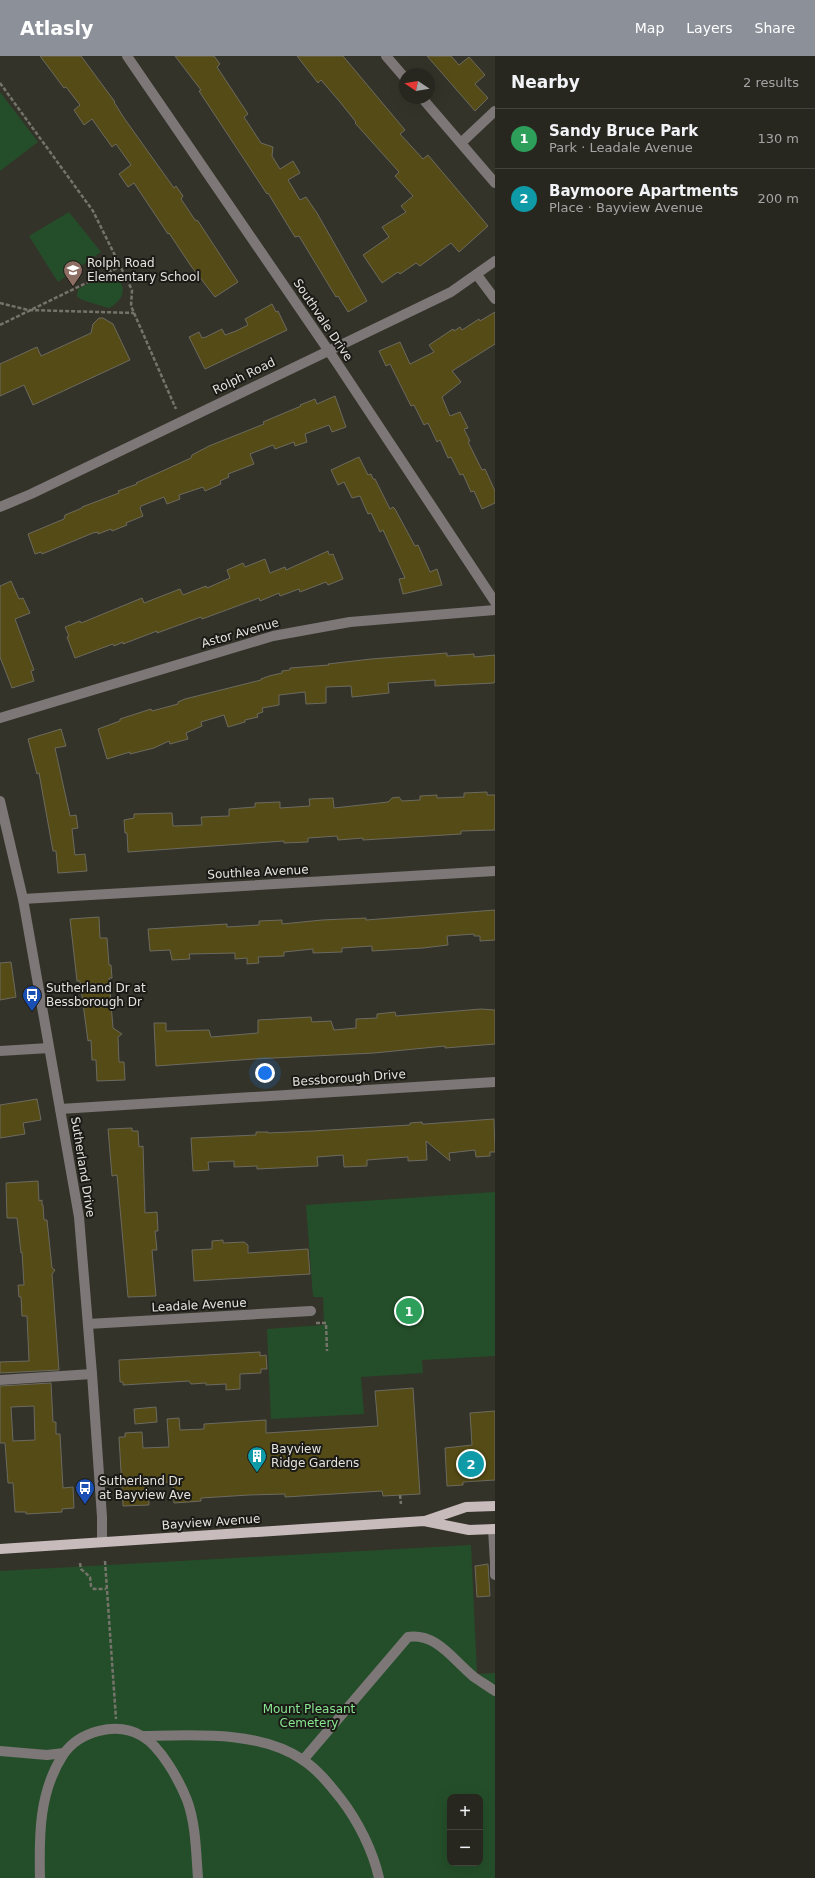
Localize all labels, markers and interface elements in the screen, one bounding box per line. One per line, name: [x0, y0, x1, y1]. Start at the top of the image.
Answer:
text: Atlasly: [20, 17, 93, 39]
text: Map: [635, 20, 664, 36]
text: Layers: [686, 20, 733, 36]
text: Share: [755, 20, 795, 36]
north arrow: [399, 68, 435, 104]
text: Nearby: [511, 72, 580, 92]
text: 2 results: [743, 75, 799, 90]
text: Sandy Bruce Park: [549, 122, 698, 140]
text: 1: [519, 131, 529, 146]
text: 130 m: [757, 131, 799, 146]
text: Park · Leadale Avenue: [549, 140, 693, 155]
text: Baymoore Apartments: [549, 182, 739, 200]
text: 2: [519, 191, 529, 206]
text: 200 m: [757, 191, 799, 206]
text: Place · Bayview Avenue: [549, 200, 703, 215]
place label: Rolph Road Elementary School: [87, 256, 200, 284]
school or university icon: Rolph Road Elementary School: [62, 259, 84, 287]
street label: Southvale Drive: [290, 276, 356, 364]
street label: Rolph Road: [211, 355, 277, 397]
street label: Astor Avenue: [200, 615, 280, 651]
street label: Southlea Avenue: [207, 862, 309, 882]
place label: Sutherland Dr at Bessborough Dr: [46, 981, 146, 1009]
bus stop icon: Sutherland Dr at Bessborough Dr: [21, 984, 43, 1012]
your location: [255, 1063, 275, 1083]
street label: Bessborough Drive: [292, 1067, 406, 1089]
street label: Sutherland Drive: [68, 1116, 98, 1218]
street label: Leadale Avenue: [151, 1296, 247, 1314]
pin: 1: [396, 1296, 422, 1326]
place label: Bayview Ridge Gardens: [271, 1442, 359, 1470]
building icon: Bayview Ridge Gardens: [246, 1445, 268, 1473]
pin: 2: [458, 1449, 484, 1479]
place label: Sutherland Dr at Bayview Ave: [99, 1474, 191, 1502]
bus stop icon: Sutherland Dr at Bayview Ave: [74, 1477, 96, 1505]
street label: Bayview Avenue: [161, 1512, 261, 1532]
park label: Mount Pleasant Cemetery: [263, 1702, 356, 1730]
map controls: [447, 1794, 483, 1866]
button: +: [447, 1794, 483, 1830]
button: −: [447, 1830, 483, 1866]

